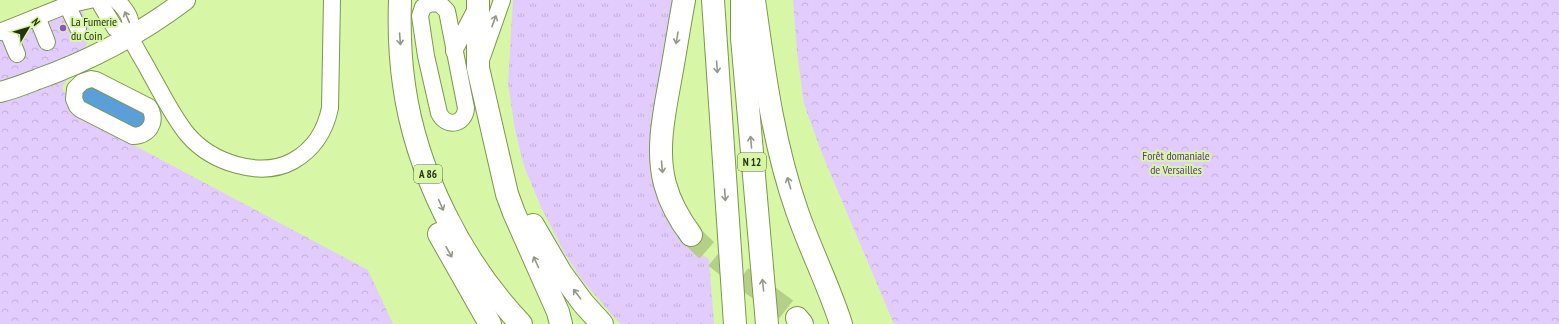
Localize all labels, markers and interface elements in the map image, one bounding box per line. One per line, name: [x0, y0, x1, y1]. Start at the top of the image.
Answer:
north arrow: [8, 8, 48, 48]
one-way arrow: [123, 11, 130, 23]
place label: La Fumerie du Coin: [71, 14, 117, 43]
text: N: [29, 15, 43, 29]
one-way arrow: [491, 15, 499, 27]
marker: La Fumerie du Coin: [58, 23, 68, 33]
one-way arrow: [397, 32, 404, 45]
one-way arrow: [673, 32, 681, 45]
one-way arrow: [714, 60, 721, 73]
one-way arrow: [747, 136, 754, 149]
park label: Forêt domaniale de Versailles: [1142, 148, 1210, 177]
road number: N 12: [738, 153, 766, 171]
one-way arrow: [659, 160, 666, 173]
road number: A 86: [414, 165, 442, 183]
one-way arrow: [785, 176, 792, 189]
one-way arrow: [722, 188, 729, 201]
one-way arrow: [438, 199, 445, 211]
one-way arrow: [445, 246, 453, 258]
one-way arrow: [532, 256, 539, 268]
one-way arrow: [759, 279, 767, 292]
one-way arrow: [573, 289, 581, 300]

